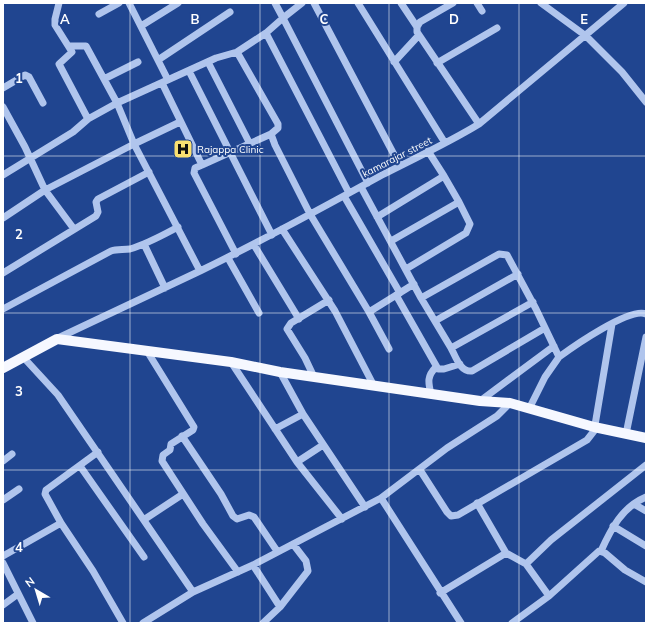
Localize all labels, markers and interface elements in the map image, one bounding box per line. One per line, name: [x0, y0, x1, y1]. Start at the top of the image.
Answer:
text: A: [60, 11, 70, 27]
text: B: [191, 11, 200, 27]
text: C: [320, 11, 329, 27]
text: D: [449, 11, 459, 27]
text: E: [580, 11, 588, 27]
text: 1: [15, 70, 23, 86]
street label: kamarajar street: [360, 134, 434, 180]
hospital icon: Rajappa Clinic: [172, 138, 194, 160]
place label: Rajappa Clinic: [197, 143, 264, 156]
text: 2: [15, 226, 23, 242]
text: 3: [15, 383, 23, 399]
text: 4: [15, 539, 23, 555]
north arrow: [16, 570, 56, 610]
text: N: [22, 574, 37, 590]

